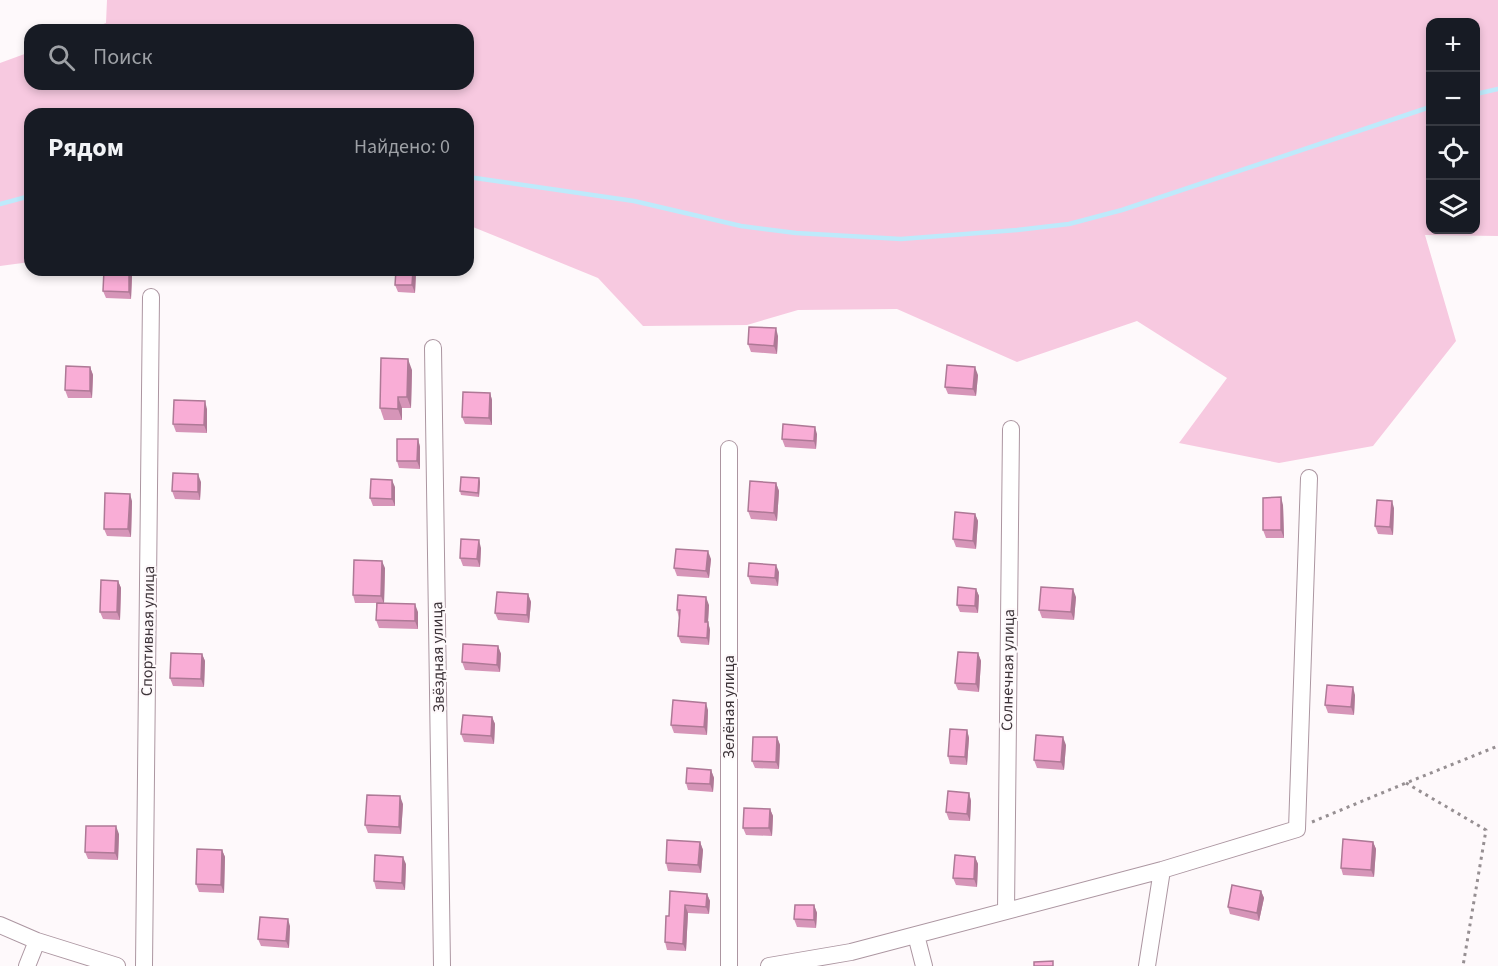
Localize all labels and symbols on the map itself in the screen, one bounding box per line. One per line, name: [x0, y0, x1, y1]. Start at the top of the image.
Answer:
street label: Спортивная улица: [136, 566, 160, 696]
street label: Звёздная улица: [426, 601, 450, 713]
street label: Солнечная улица: [996, 609, 1020, 731]
street label: Зелёная улица: [718, 655, 740, 759]

